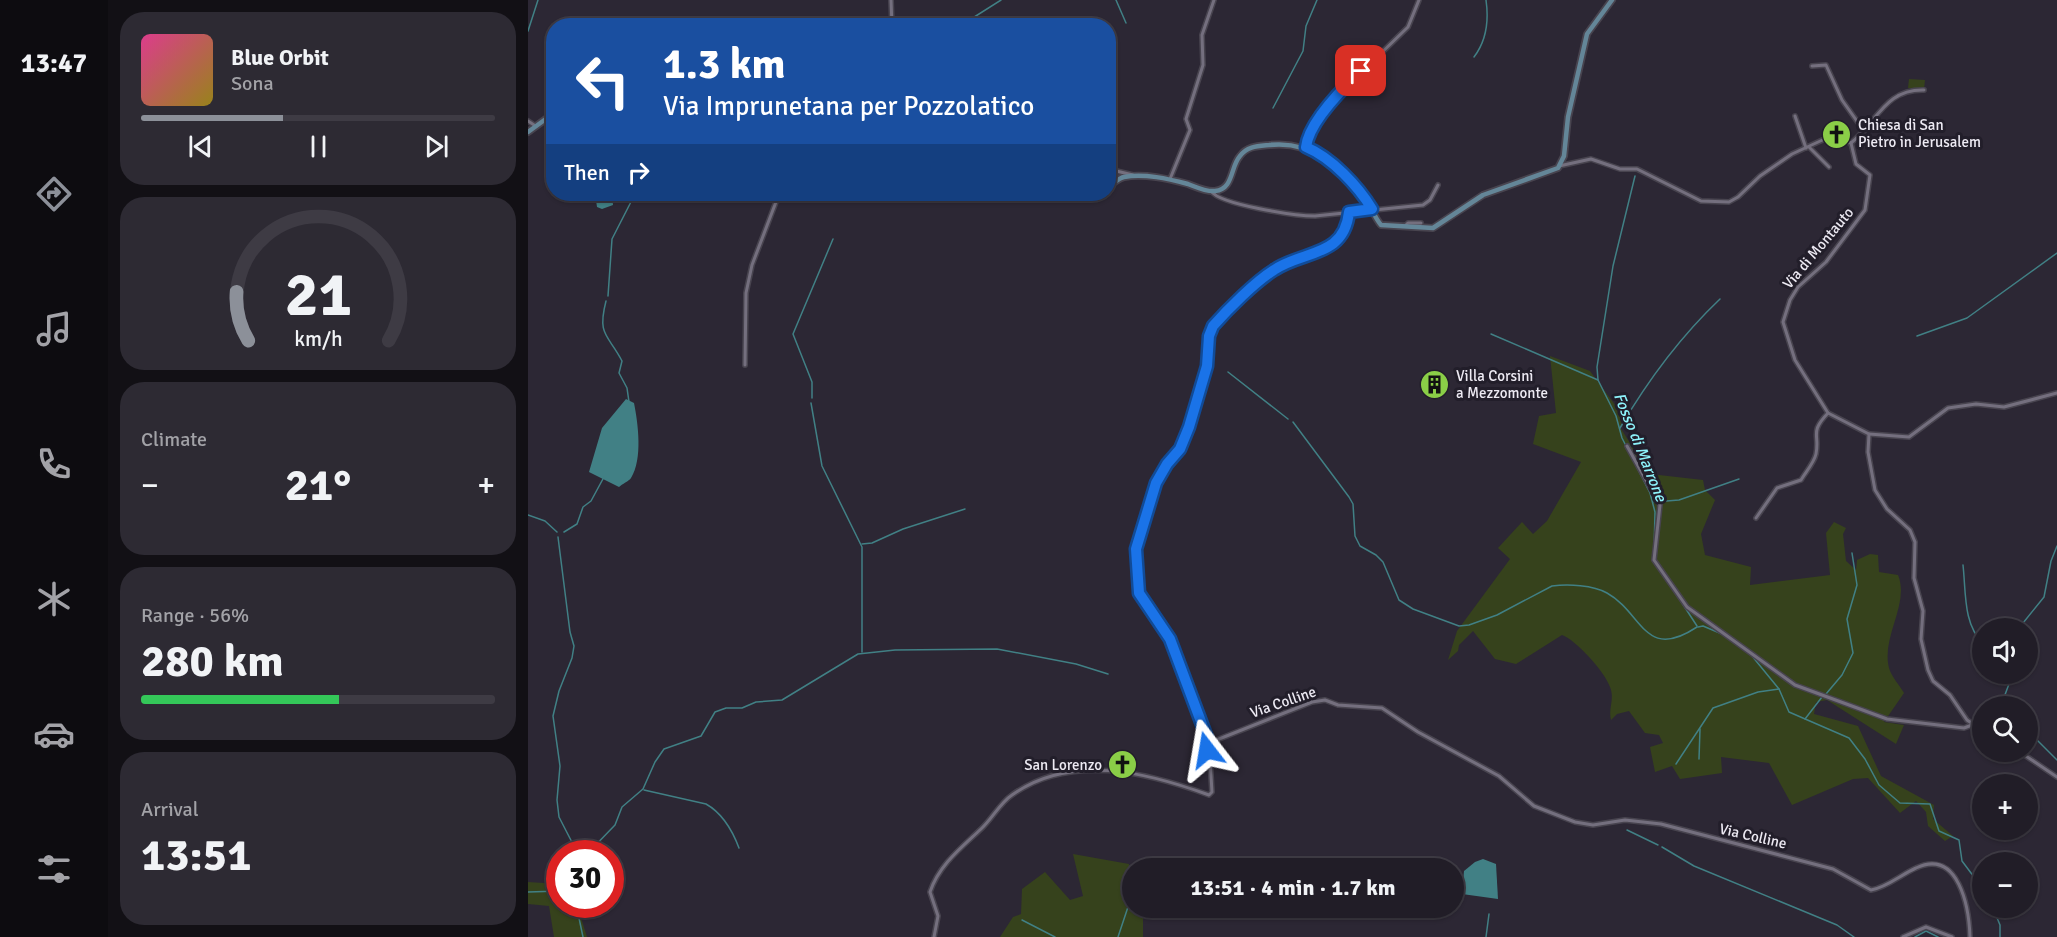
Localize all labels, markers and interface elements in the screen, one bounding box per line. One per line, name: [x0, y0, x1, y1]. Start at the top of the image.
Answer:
text: 1.3 km: [663, 39, 786, 90]
icon: left: [564, 42, 642, 120]
text: Blue Orbit: [231, 44, 329, 71]
pin: [1335, 45, 1386, 96]
text: 13:47: [21, 47, 87, 80]
icon: arrive: [1344, 54, 1377, 87]
text: Sona: [231, 71, 274, 96]
text: Via Imprunetana per Pozzolatico: [663, 90, 1034, 123]
place label: Chiesa di San Pietro in Jerusalem: [1858, 116, 1981, 151]
church icon: Chiesa di San Pietro in Jerusalem: [1821, 118, 1853, 150]
icon: previous: [184, 130, 217, 163]
icon: pause: [302, 130, 335, 163]
icon: next: [420, 130, 453, 163]
icon: right: [622, 156, 655, 189]
text: Then: [564, 159, 610, 186]
icon: directions: [33, 173, 75, 215]
street label: Via di Montauto: [1779, 203, 1857, 292]
text: 21: [284, 256, 352, 333]
icon: music: [33, 308, 75, 350]
text: km/h: [294, 326, 342, 352]
place label: Villa Corsini a Mezzomonte: [1456, 367, 1548, 402]
building icon: Villa Corsini a Mezzomonte: [1419, 369, 1451, 401]
water label: Fosso di Marrone: [1609, 390, 1671, 505]
text: Climate: [141, 427, 207, 452]
icon: phone: [33, 443, 75, 485]
text: 21°: [285, 458, 351, 513]
text: −: [141, 465, 159, 506]
text: +: [477, 465, 495, 506]
icon: climate: [33, 578, 75, 620]
text: Range · 56%: [141, 603, 249, 628]
map controls: [1972, 618, 2038, 918]
button: sound: [1972, 618, 2038, 684]
text: 280 km: [141, 634, 284, 689]
street label: Via Colline: [1248, 682, 1318, 722]
button: search: [1972, 696, 2038, 762]
icon: car: [33, 713, 75, 755]
position arrow: [1175, 718, 1239, 782]
church icon: San Lorenzo: [1107, 749, 1139, 781]
place label: San Lorenzo: [1024, 756, 1102, 774]
button: +: [1972, 774, 2038, 840]
text: Arrival: [141, 797, 199, 822]
street label: Via Colline: [1718, 820, 1788, 852]
text: 13:51: [141, 828, 251, 883]
speed limit sign: 30: [546, 840, 624, 918]
icon: filters: [33, 848, 75, 890]
button: −: [1972, 852, 2038, 918]
text: 13:51 · 4 min · 1.7 km: [1190, 874, 1396, 901]

